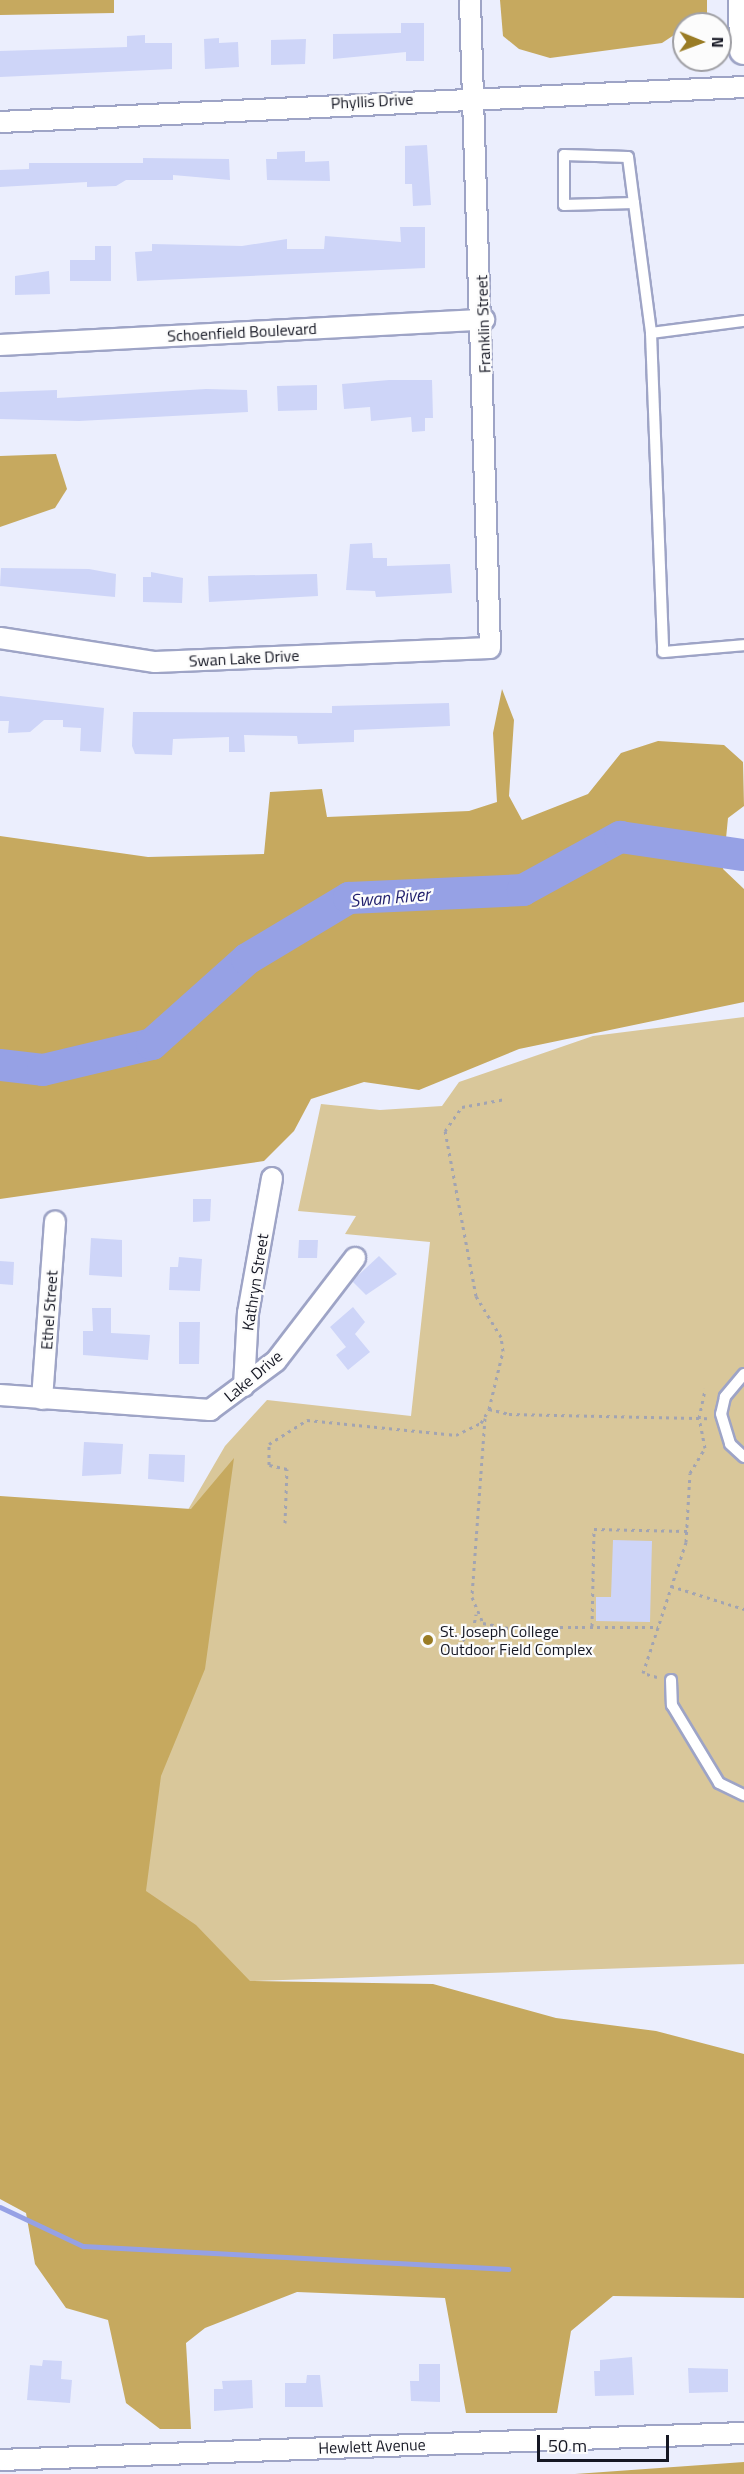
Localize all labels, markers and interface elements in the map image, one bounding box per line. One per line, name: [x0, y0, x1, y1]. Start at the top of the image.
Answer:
north arrow: [672, 12, 732, 72]
text: N: [706, 37, 730, 48]
street label: Phyllis Drive: [330, 89, 414, 113]
street label: Franklin Street: [472, 274, 494, 374]
street label: Schoenfield Boulevard: [167, 318, 317, 346]
street label: Swan Lake Drive: [188, 646, 300, 670]
water label: Swan River: [349, 884, 431, 912]
street label: Kathryn Street: [238, 1232, 272, 1332]
street label: Ethel Street: [37, 1270, 61, 1350]
street label: Lake Drive: [220, 1346, 286, 1406]
place label: St. Joseph College Outdoor Field Complex: [440, 1621, 593, 1659]
marker: St. Joseph College Outdoor Field Complex: [421, 1633, 435, 1647]
scale bar: [540, 2423, 672, 2461]
text: 50 m: [548, 2432, 587, 2459]
street label: Hewlett Avenue: [318, 2435, 426, 2457]

